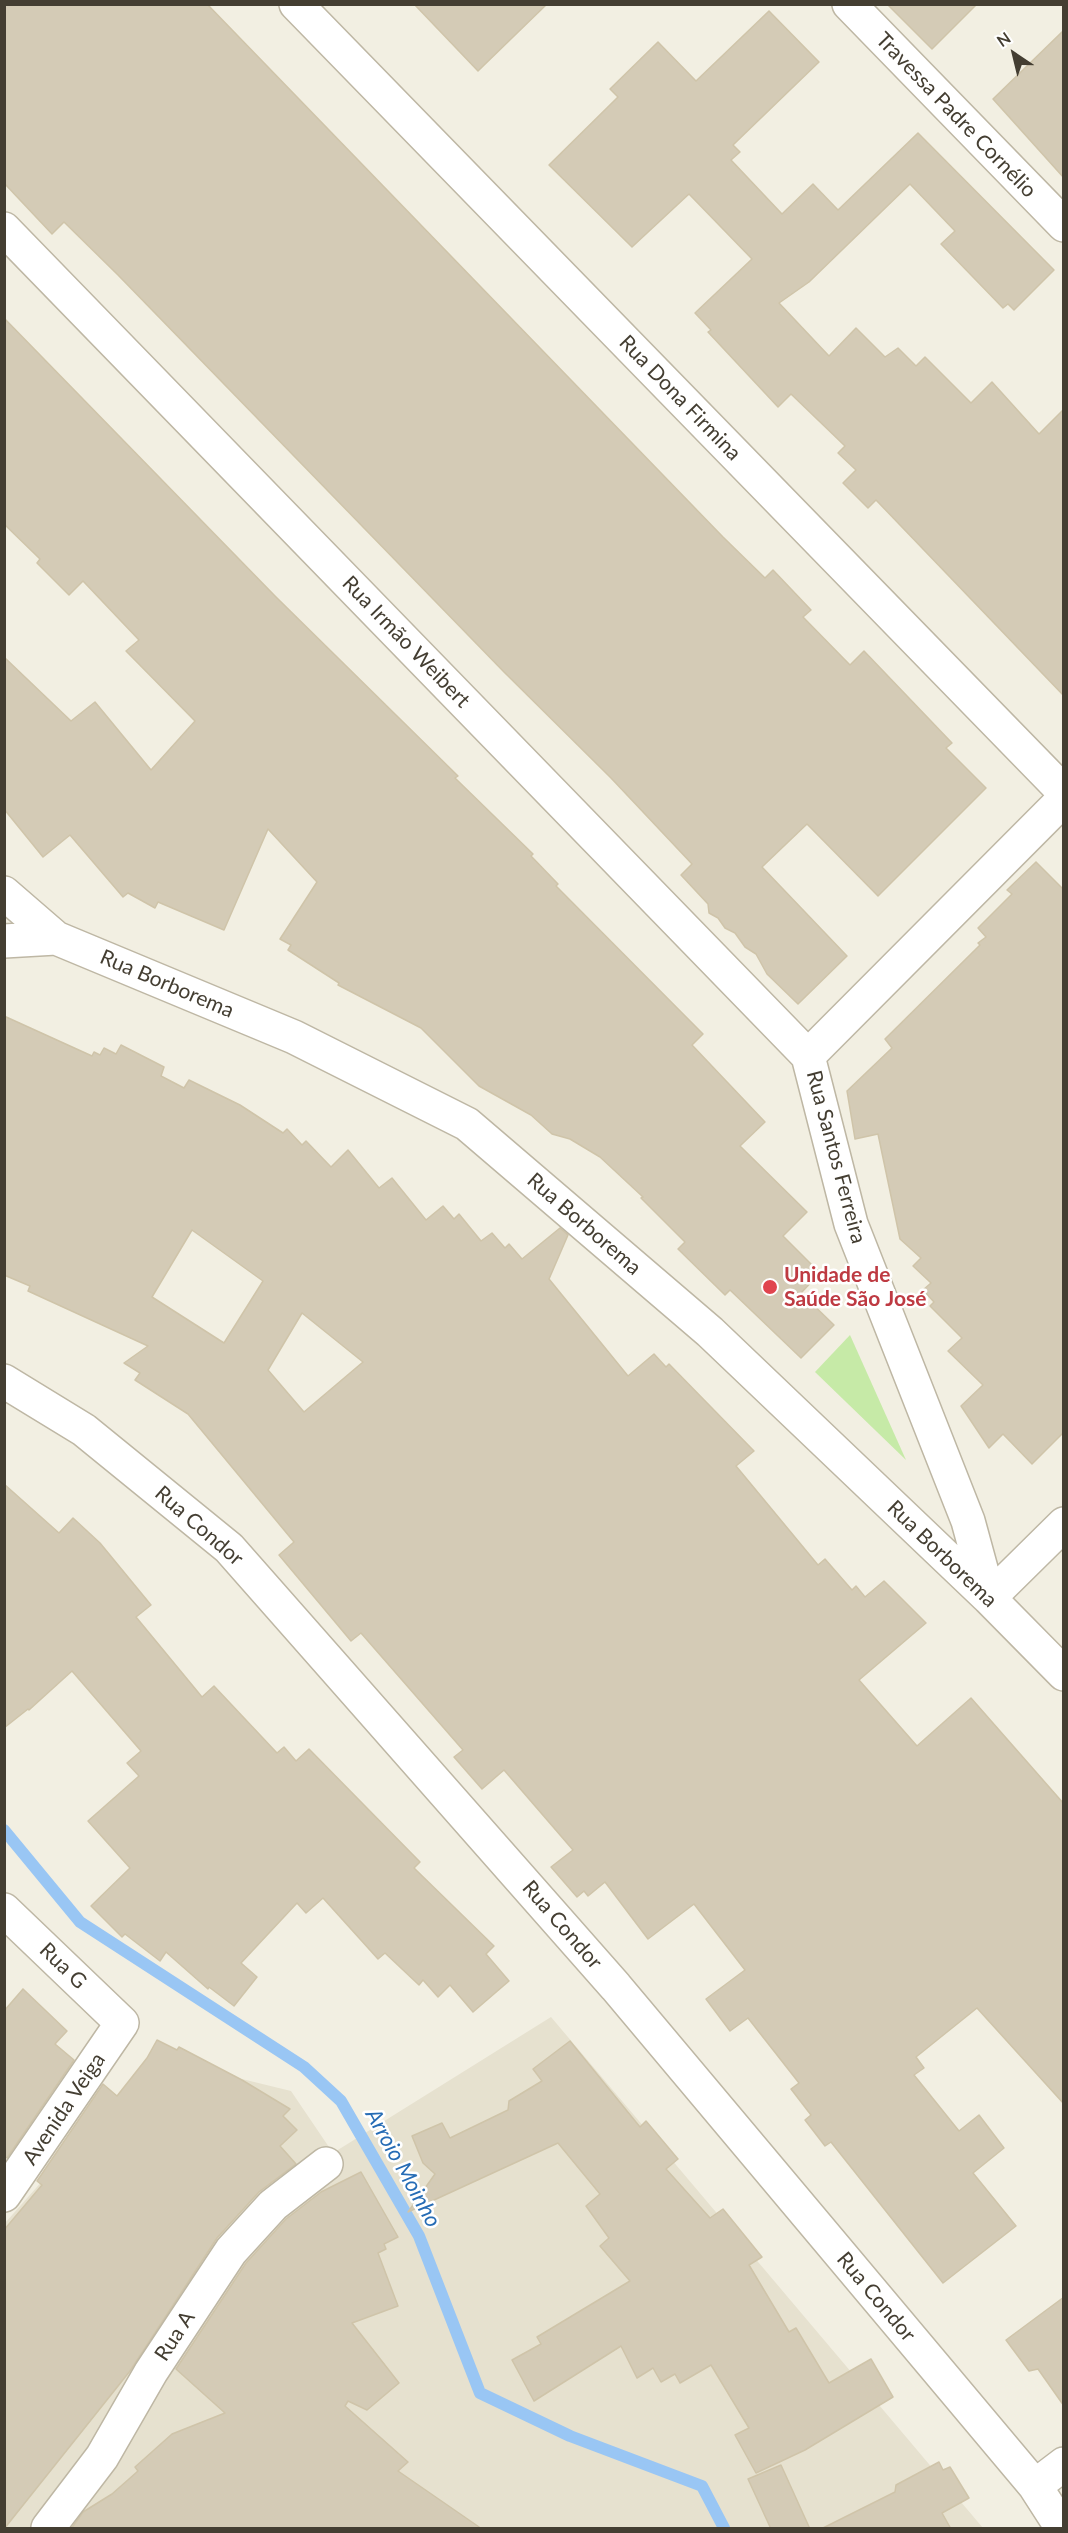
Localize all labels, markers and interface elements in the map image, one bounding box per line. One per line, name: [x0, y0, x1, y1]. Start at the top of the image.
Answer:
north arrow: [984, 24, 1044, 84]
street label: Travessa Padre Cornélio: [871, 27, 1041, 203]
text: N: [993, 28, 1014, 50]
street label: Rua Dona Firmina: [614, 330, 746, 466]
street label: Rua Irmão Weibert: [337, 571, 475, 713]
street label: Rua Borborema: [96, 944, 238, 1024]
street label: Rua Santos Ferreira: [801, 1068, 871, 1246]
street label: Rua Borborema: [522, 1168, 646, 1280]
place label: Unidade de Saúde São José: [784, 1262, 927, 1312]
marker: Unidade de Saúde São José: [761, 1278, 779, 1296]
street label: Rua Condor: [150, 1481, 248, 1571]
street label: Rua Borborema: [882, 1495, 1002, 1613]
street label: Rua Condor: [517, 1876, 607, 1974]
street label: Rua G: [34, 1938, 92, 1994]
street label: Avenida Veiga: [17, 2048, 111, 2170]
water label: Arroio Moinho: [360, 2104, 446, 2232]
street label: Rua Condor: [831, 2247, 921, 2347]
street label: Rua A: [150, 2306, 200, 2366]

